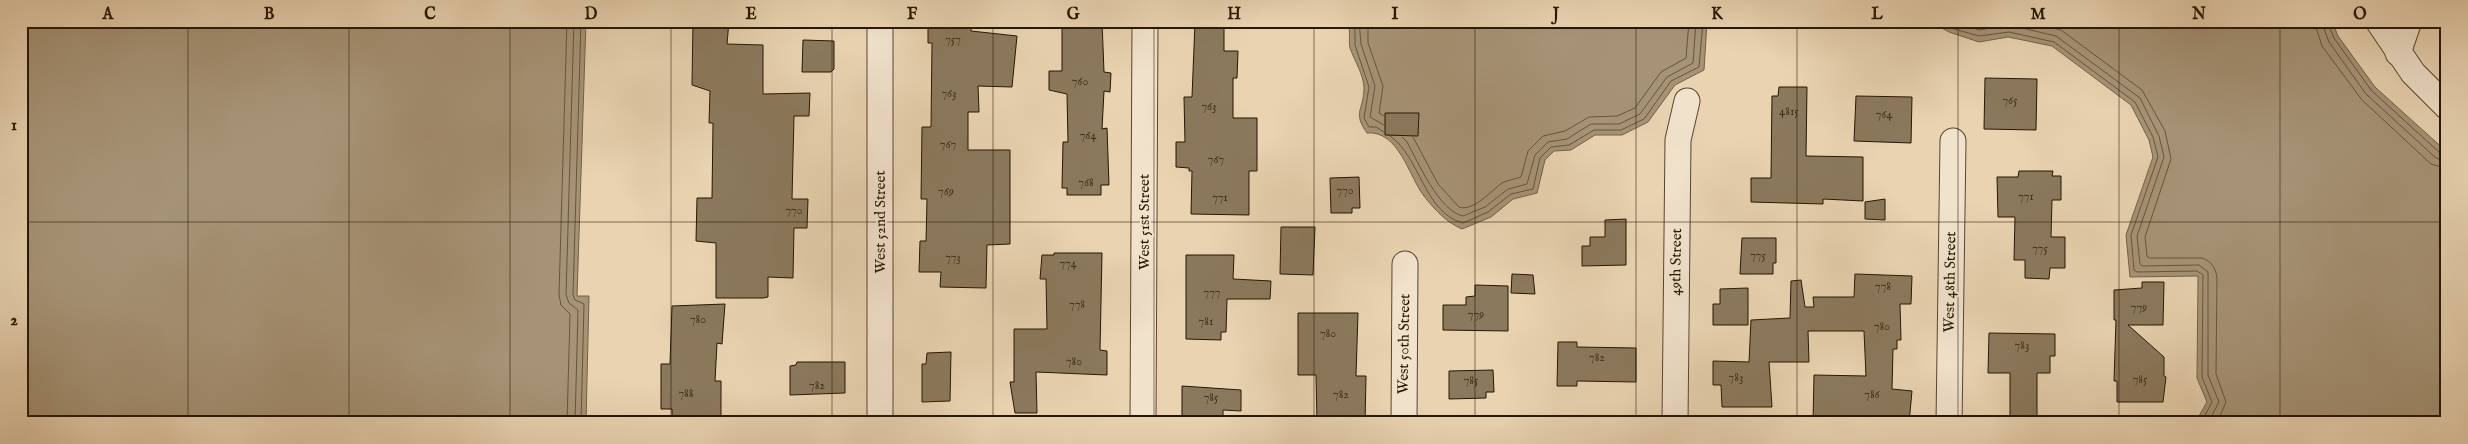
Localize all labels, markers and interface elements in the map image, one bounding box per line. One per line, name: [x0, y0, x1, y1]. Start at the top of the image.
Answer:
text: A: [102, 5, 115, 25]
text: B: [264, 5, 275, 25]
text: C: [424, 5, 436, 25]
text: D: [585, 5, 598, 25]
text: E: [745, 5, 757, 25]
text: F: [907, 5, 918, 25]
text: G: [1067, 5, 1080, 25]
text: H: [1227, 5, 1241, 25]
text: I: [1392, 5, 1399, 25]
text: J: [1551, 5, 1560, 25]
text: K: [1711, 5, 1724, 25]
text: L: [1871, 5, 1883, 25]
text: M: [2030, 5, 2046, 25]
text: N: [2191, 5, 2206, 25]
text: O: [2353, 5, 2367, 25]
house number: 757: [945, 32, 961, 47]
house number: 760: [1072, 74, 1088, 89]
house number: 763: [941, 86, 957, 101]
house number: 765: [2002, 93, 2018, 108]
house number: 763: [1201, 99, 1217, 114]
house number: 4815: [1779, 104, 1799, 119]
house number: 764: [1876, 107, 1892, 122]
text: 1: [11, 116, 17, 136]
house number: 764: [1080, 128, 1096, 143]
house number: 767: [940, 137, 956, 152]
house number: 767: [1208, 152, 1224, 167]
street label: West 52nd Street: [871, 170, 890, 274]
street label: West 51st Street: [1135, 174, 1154, 270]
house number: 768: [1078, 175, 1094, 190]
house number: 770: [1336, 183, 1354, 198]
house number: 769: [938, 184, 954, 199]
house number: 771: [2018, 189, 2034, 204]
house number: 771: [1212, 190, 1228, 205]
house number: 770: [785, 203, 803, 218]
street label: 49th Street: [1666, 228, 1686, 296]
street label: West 48th Street: [1940, 231, 1960, 333]
house number: 775: [2032, 241, 2048, 256]
house number: 775: [1750, 248, 1766, 263]
house number: 773: [945, 250, 961, 265]
house number: 774: [1059, 256, 1077, 271]
house number: 778: [1875, 279, 1891, 294]
house number: 777: [1204, 285, 1220, 300]
street label: West 50th Street: [1394, 294, 1414, 394]
house number: 778: [1069, 297, 1085, 312]
house number: 779: [2131, 300, 2147, 315]
house number: 779: [1468, 307, 1484, 322]
text: 2: [10, 311, 18, 331]
house number: 780: [690, 312, 706, 327]
house number: 781: [1199, 314, 1213, 329]
house number: 780: [1874, 319, 1890, 334]
house number: 780: [1320, 326, 1336, 341]
house number: 783: [2015, 338, 2029, 353]
house number: 782: [1589, 350, 1605, 365]
house number: 780: [1066, 354, 1082, 369]
house number: 783: [1729, 370, 1743, 385]
house number: 785: [2133, 372, 2148, 387]
house number: 785: [1464, 373, 1479, 388]
house number: 782: [809, 378, 825, 393]
house number: 788: [678, 386, 694, 401]
house number: 782: [1333, 387, 1349, 402]
house number: 786: [1864, 387, 1881, 402]
house number: 785: [1204, 390, 1219, 405]

